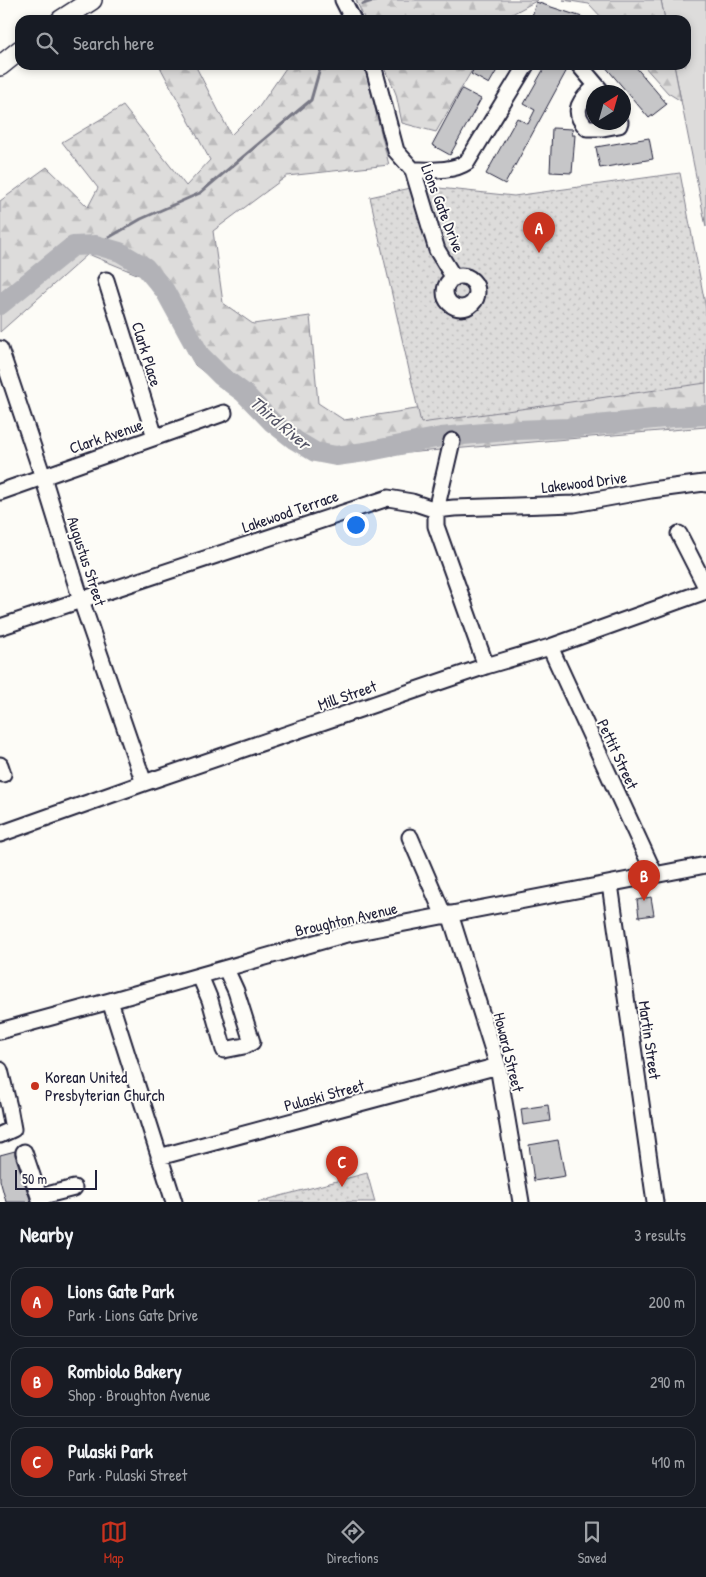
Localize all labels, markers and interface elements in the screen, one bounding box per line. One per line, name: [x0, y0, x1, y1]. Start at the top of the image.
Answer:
search box: [15, 15, 691, 70]
icon: search: [33, 29, 61, 57]
text: Search here: [73, 30, 154, 56]
north arrow: [586, 85, 631, 130]
street label: Lions Gate Drive: [416, 161, 470, 256]
pin: A: [523, 212, 555, 253]
street label: Clark Place: [127, 319, 167, 390]
water label: Third River: [245, 390, 317, 457]
street label: Clark Avenue: [66, 413, 146, 459]
street label: Lakewood Drive: [540, 466, 628, 498]
street label: Lakewood Terrace: [239, 484, 342, 538]
your location: [343, 512, 369, 538]
street label: Augustus Street: [62, 513, 112, 609]
street label: Mill Street: [315, 675, 380, 715]
street label: Pettit Street: [592, 715, 644, 793]
pin: B: [628, 860, 660, 901]
street label: Broughton Avenue: [293, 896, 400, 941]
street label: Martin Street: [634, 999, 666, 1081]
street label: Howard Street: [489, 1010, 530, 1094]
place label: Korean United Presbyterian Church: [45, 1066, 165, 1106]
street label: Pulaski Street: [282, 1074, 367, 1116]
marker: Korean United Presbyterian Church: [29, 1080, 41, 1092]
pin: C: [326, 1146, 358, 1187]
scale bar: [15, 1167, 98, 1190]
text: 50 m: [22, 1169, 47, 1188]
text: Nearby: [20, 1220, 73, 1249]
text: 3 results: [634, 1224, 686, 1246]
text: Lions Gate Park: [68, 1278, 174, 1304]
text: A: [33, 1291, 41, 1313]
text: 200 m: [649, 1291, 685, 1313]
text: Park · Lions Gate Drive: [68, 1304, 198, 1326]
text: Rombiolo Bakery: [68, 1358, 182, 1384]
text: B: [33, 1371, 41, 1393]
text: 290 m: [650, 1371, 685, 1393]
text: Shop · Broughton Avenue: [68, 1384, 210, 1406]
text: Pulaski Park: [68, 1438, 153, 1464]
text: C: [33, 1451, 41, 1473]
text: 410 m: [651, 1451, 685, 1473]
text: Park · Pulaski Street: [68, 1464, 187, 1486]
tab: Map: [100, 1518, 128, 1567]
tab: Directions: [327, 1518, 378, 1567]
tab: Saved: [578, 1518, 606, 1567]

